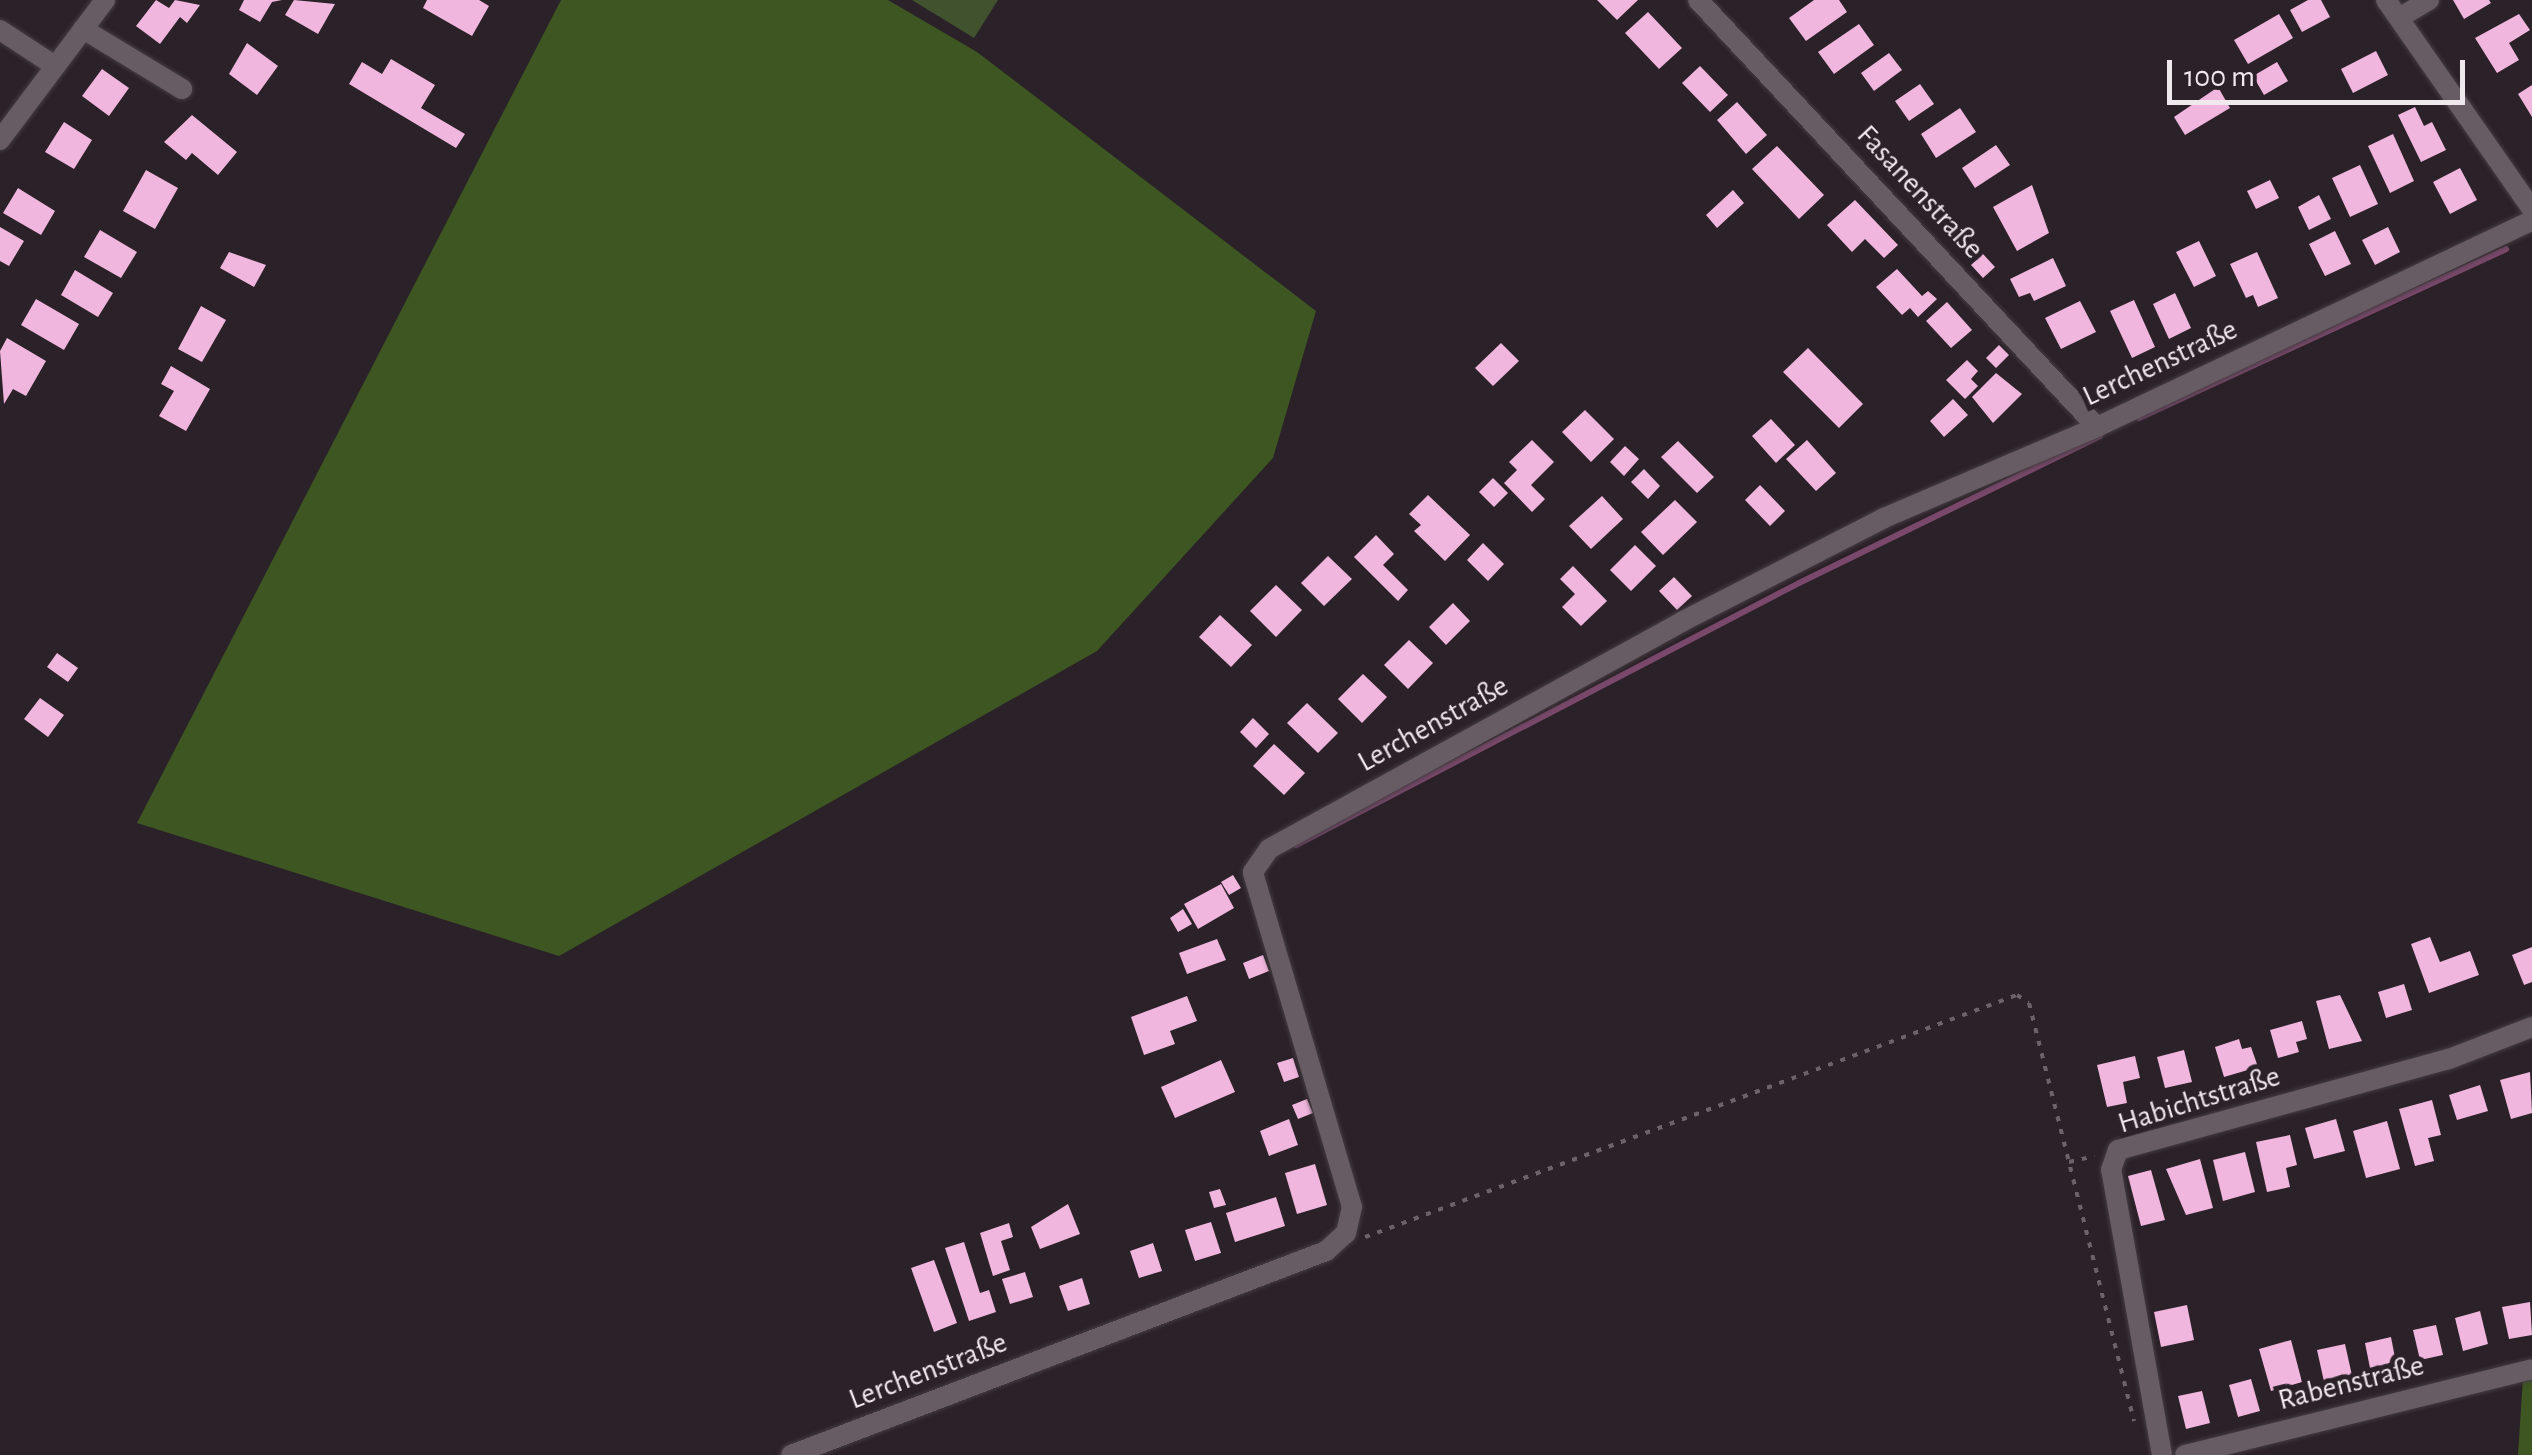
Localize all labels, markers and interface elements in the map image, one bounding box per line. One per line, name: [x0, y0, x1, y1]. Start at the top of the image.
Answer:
scale bar: [2172, 40, 2470, 102]
text: 100 m: [2184, 62, 2255, 92]
street label: Fasanenstraße: [1849, 118, 1991, 266]
street label: Lerchenstraße: [2077, 312, 2243, 414]
street label: Lerchenstraße: [1352, 668, 1514, 780]
street label: Habichtstraße: [2114, 1058, 2284, 1142]
street label: Lerchenstraße: [844, 1324, 1012, 1418]
street label: Rabenstraße: [2274, 1348, 2428, 1418]

